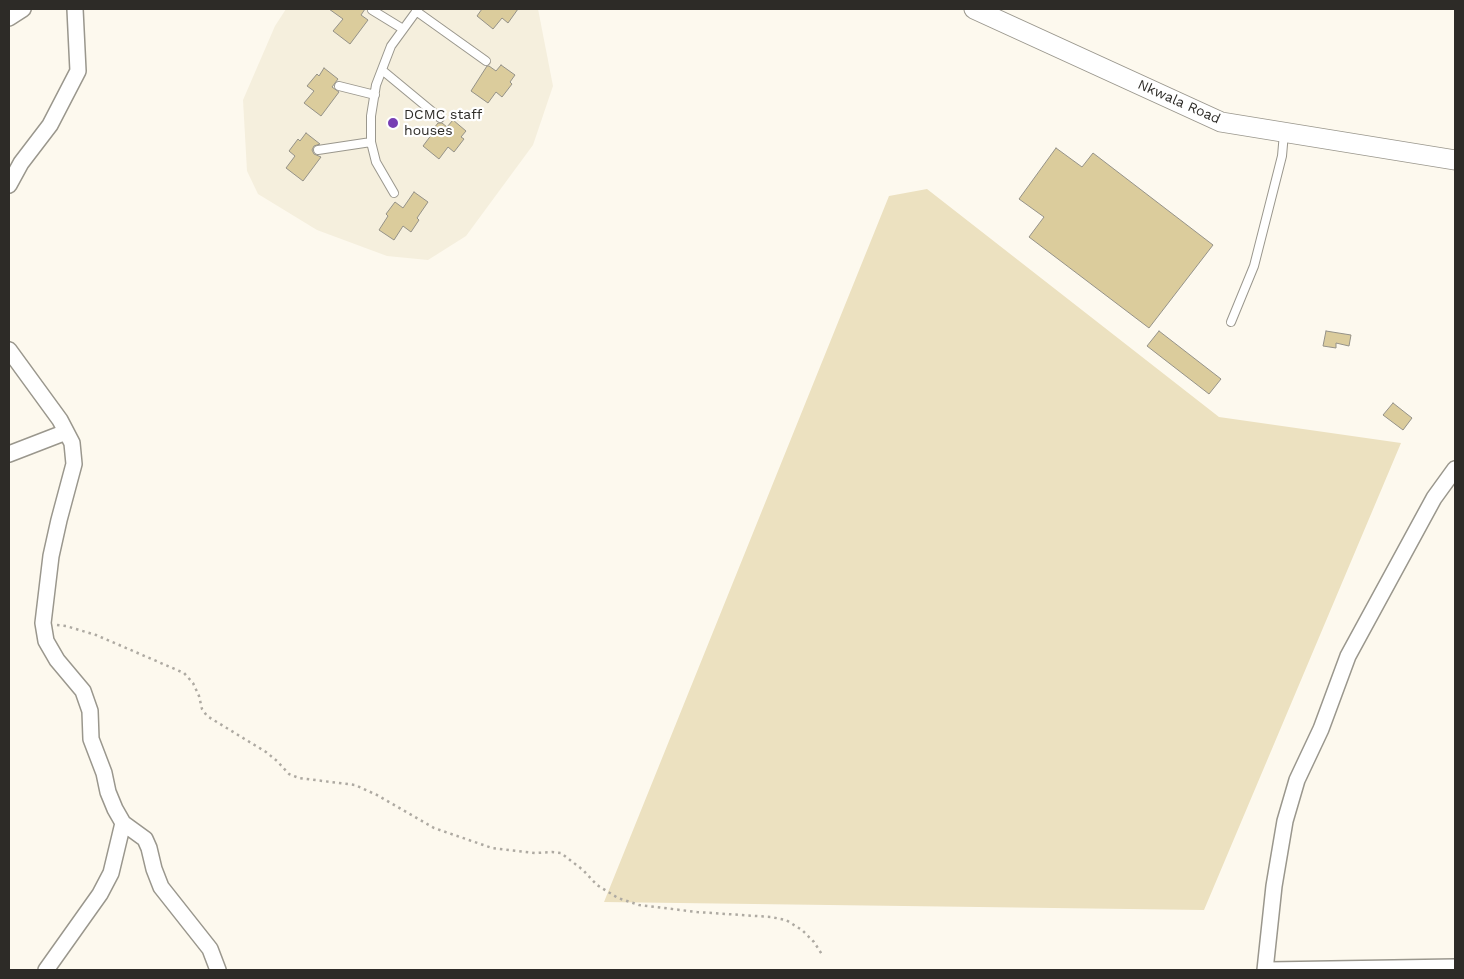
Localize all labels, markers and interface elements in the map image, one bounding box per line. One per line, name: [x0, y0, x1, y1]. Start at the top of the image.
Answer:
street label: Nkwala Road: [1135, 76, 1223, 128]
place label: DCMC staff houses: [404, 107, 482, 140]
marker: DCMC staff houses: [386, 116, 400, 130]

